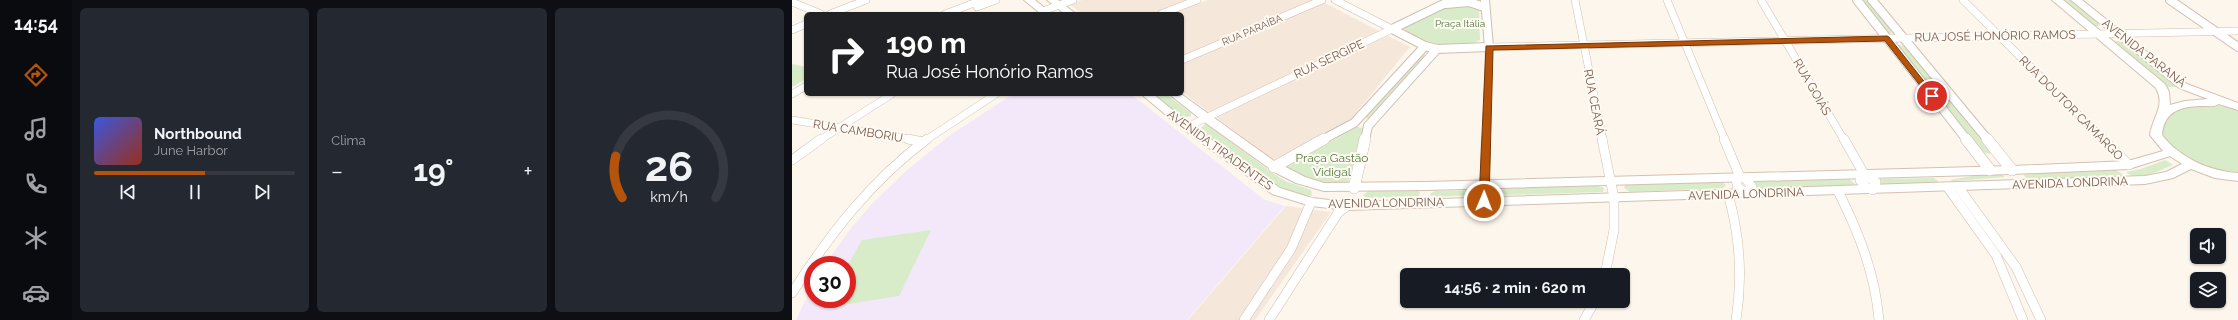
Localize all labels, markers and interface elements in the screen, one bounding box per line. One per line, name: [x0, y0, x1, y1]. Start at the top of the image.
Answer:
street label: RUA PARAÍBA: [1220, 12, 1284, 48]
text: 14:54: [14, 13, 58, 34]
street label: AVENIDA PARANÁ: [2099, 16, 2189, 90]
park label: Praça Itália: [1435, 18, 1485, 29]
text: 190 m: [886, 27, 966, 60]
icon: right: [820, 28, 872, 80]
street label: RUA JOSÉ HONÓRIO RAMOS: [1914, 28, 2076, 44]
street label: RUA SERGIPE: [1292, 37, 1366, 81]
street label: RUA DOUTOR CAMARGO: [2016, 53, 2126, 163]
street label: RUA GOIÁS: [1790, 56, 1834, 118]
icon: directions: [22, 61, 50, 89]
text: Rua José Honório Ramos: [886, 61, 1093, 82]
street label: RUA CEARÁ: [1581, 68, 1607, 136]
pin: [1915, 79, 1949, 113]
icon: arrive: [1921, 85, 1943, 107]
street label: AVENIDA TIRADENTES: [1164, 107, 1276, 193]
icon: music: [22, 115, 50, 143]
street label: RUA CAMBORIU: [812, 117, 904, 145]
text: Northbound: [154, 125, 242, 143]
text: Clima: [331, 133, 366, 148]
text: 26: [645, 142, 694, 191]
text: June Harbor: [154, 143, 228, 158]
park label: Praça Gastão Vidigal: [1295, 151, 1369, 179]
text: 19°: [413, 153, 453, 188]
text: −: [331, 158, 343, 184]
text: +: [524, 158, 533, 184]
icon: phone: [22, 170, 50, 198]
street label: AVENIDA LONDRINA: [2012, 174, 2128, 192]
position arrow: [1463, 180, 1505, 222]
icon: previous: [117, 181, 139, 203]
icon: pause: [184, 181, 206, 203]
icon: next: [251, 181, 273, 203]
street label: AVENIDA LONDRINA: [1688, 185, 1804, 203]
text: km/h: [650, 189, 688, 205]
street label: AVENIDA LONDRINA: [1328, 195, 1444, 211]
icon: climate: [22, 224, 50, 252]
map controls: [2190, 228, 2226, 308]
button: sound: [2190, 228, 2226, 264]
speed limit sign: 30: [804, 256, 856, 308]
button: layers: [2190, 272, 2226, 308]
icon: car: [22, 279, 50, 307]
text: 14:56 · 2 min · 620 m: [1444, 279, 1586, 297]

